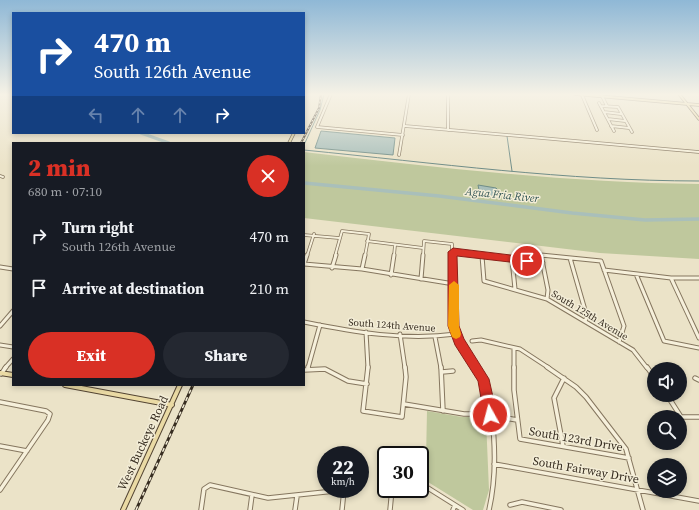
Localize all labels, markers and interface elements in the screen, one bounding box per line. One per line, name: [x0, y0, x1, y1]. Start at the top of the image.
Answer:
text: 470 m: [94, 23, 171, 61]
icon: right: [28, 28, 80, 80]
text: South 126th Avenue: [94, 59, 251, 84]
icon: left: [85, 104, 107, 126]
icon: ahead: [127, 104, 149, 126]
icon: ahead: [169, 104, 191, 126]
icon: right: [211, 104, 233, 126]
text: 2 min: [28, 151, 91, 184]
button: close: [247, 155, 289, 197]
text: 680 m · 07:10: [28, 183, 102, 200]
water label: Agua Fria River: [464, 184, 540, 206]
text: Turn right: [62, 217, 134, 238]
icon: right: [28, 225, 50, 247]
text: 470 m: [249, 226, 289, 247]
text: South 126th Avenue: [62, 238, 176, 255]
pin: [510, 244, 544, 278]
icon: arrive: [516, 250, 538, 272]
icon: arrive: [28, 277, 50, 299]
text: Arrive at destination: [62, 278, 204, 299]
text: 210 m: [249, 278, 289, 299]
street label: South 125th Avenue: [549, 287, 631, 343]
street label: South 124th Avenue: [348, 315, 436, 335]
button: Exit: [28, 332, 155, 378]
button: Share: [163, 332, 289, 378]
map controls: [647, 362, 687, 498]
button: sound: [647, 362, 687, 402]
street label: West Buckeye Road: [114, 393, 172, 493]
position arrow: [469, 394, 511, 436]
button: search: [647, 410, 687, 450]
street label: South 123rd Drive: [528, 423, 624, 455]
speed limit sign: 30: [377, 446, 429, 498]
text: 22: [332, 453, 354, 481]
street label: South Fairway Drive: [532, 453, 640, 487]
button: layers: [647, 458, 687, 498]
text: km/h: [331, 475, 355, 488]

